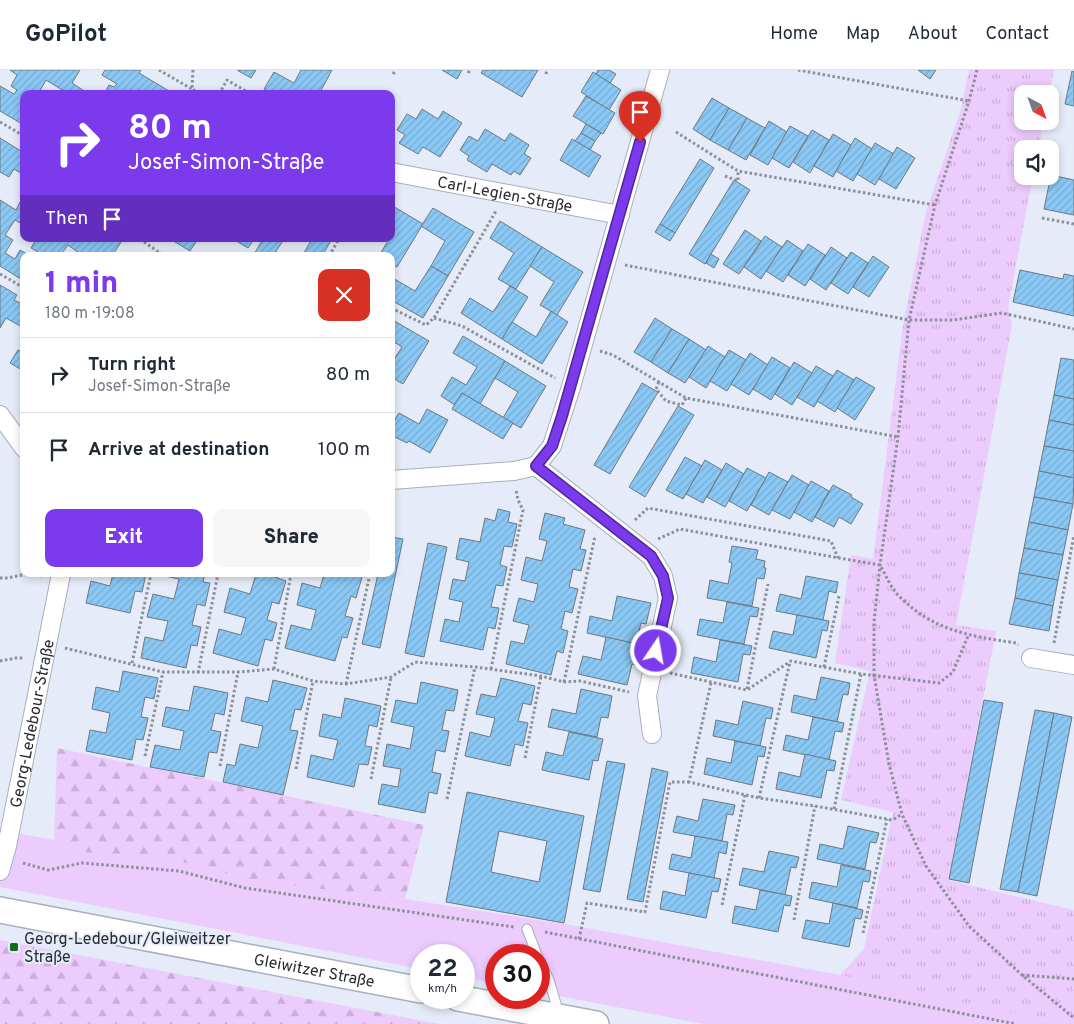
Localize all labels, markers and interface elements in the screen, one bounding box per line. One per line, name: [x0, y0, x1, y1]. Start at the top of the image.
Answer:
text: GoPilot: [25, 20, 107, 50]
text: Home: [770, 23, 818, 46]
text: Map: [846, 23, 880, 46]
text: About: [908, 23, 957, 46]
text: Contact: [985, 23, 1049, 46]
north arrow: [1014, 85, 1059, 130]
map controls: [1014, 85, 1059, 185]
pin: [619, 91, 661, 142]
icon: arrive: [626, 98, 654, 126]
text: 80 m: [128, 107, 212, 151]
icon: right: [45, 110, 110, 175]
button: sound: [1014, 140, 1059, 185]
text: Josef-Simon-Straße: [128, 150, 324, 177]
street label: Carl-Legien-Straße: [435, 173, 574, 218]
icon: arrive: [98, 205, 126, 233]
text: Then: [45, 207, 88, 231]
text: 1 min: [45, 266, 118, 303]
button: close: [318, 269, 370, 321]
text: 180 m · 19:08: [45, 304, 135, 324]
text: Turn right: [88, 353, 176, 377]
icon: right: [45, 361, 73, 389]
text: 80 m: [326, 363, 370, 387]
text: Josef-Simon-Straße: [88, 377, 231, 397]
icon: arrive: [45, 436, 73, 464]
text: Arrive at destination: [88, 438, 269, 462]
text: 100 m: [318, 438, 370, 462]
button: Exit: [45, 509, 203, 567]
button: Share: [213, 509, 370, 567]
position arrow: [629, 624, 681, 676]
street label: Georg-Ledebour-Straße: [7, 638, 60, 810]
place label: Georg-Ledebour/Gleiweitzer Straße: [24, 930, 231, 968]
marker: Georg-Ledebour/Gleiweitzer Straße: [8, 941, 20, 953]
speed limit sign: 30: [485, 944, 550, 1009]
street label: Gleiwitzer Straße: [252, 950, 376, 993]
text: 22: [427, 954, 458, 986]
text: km/h: [428, 981, 457, 997]

